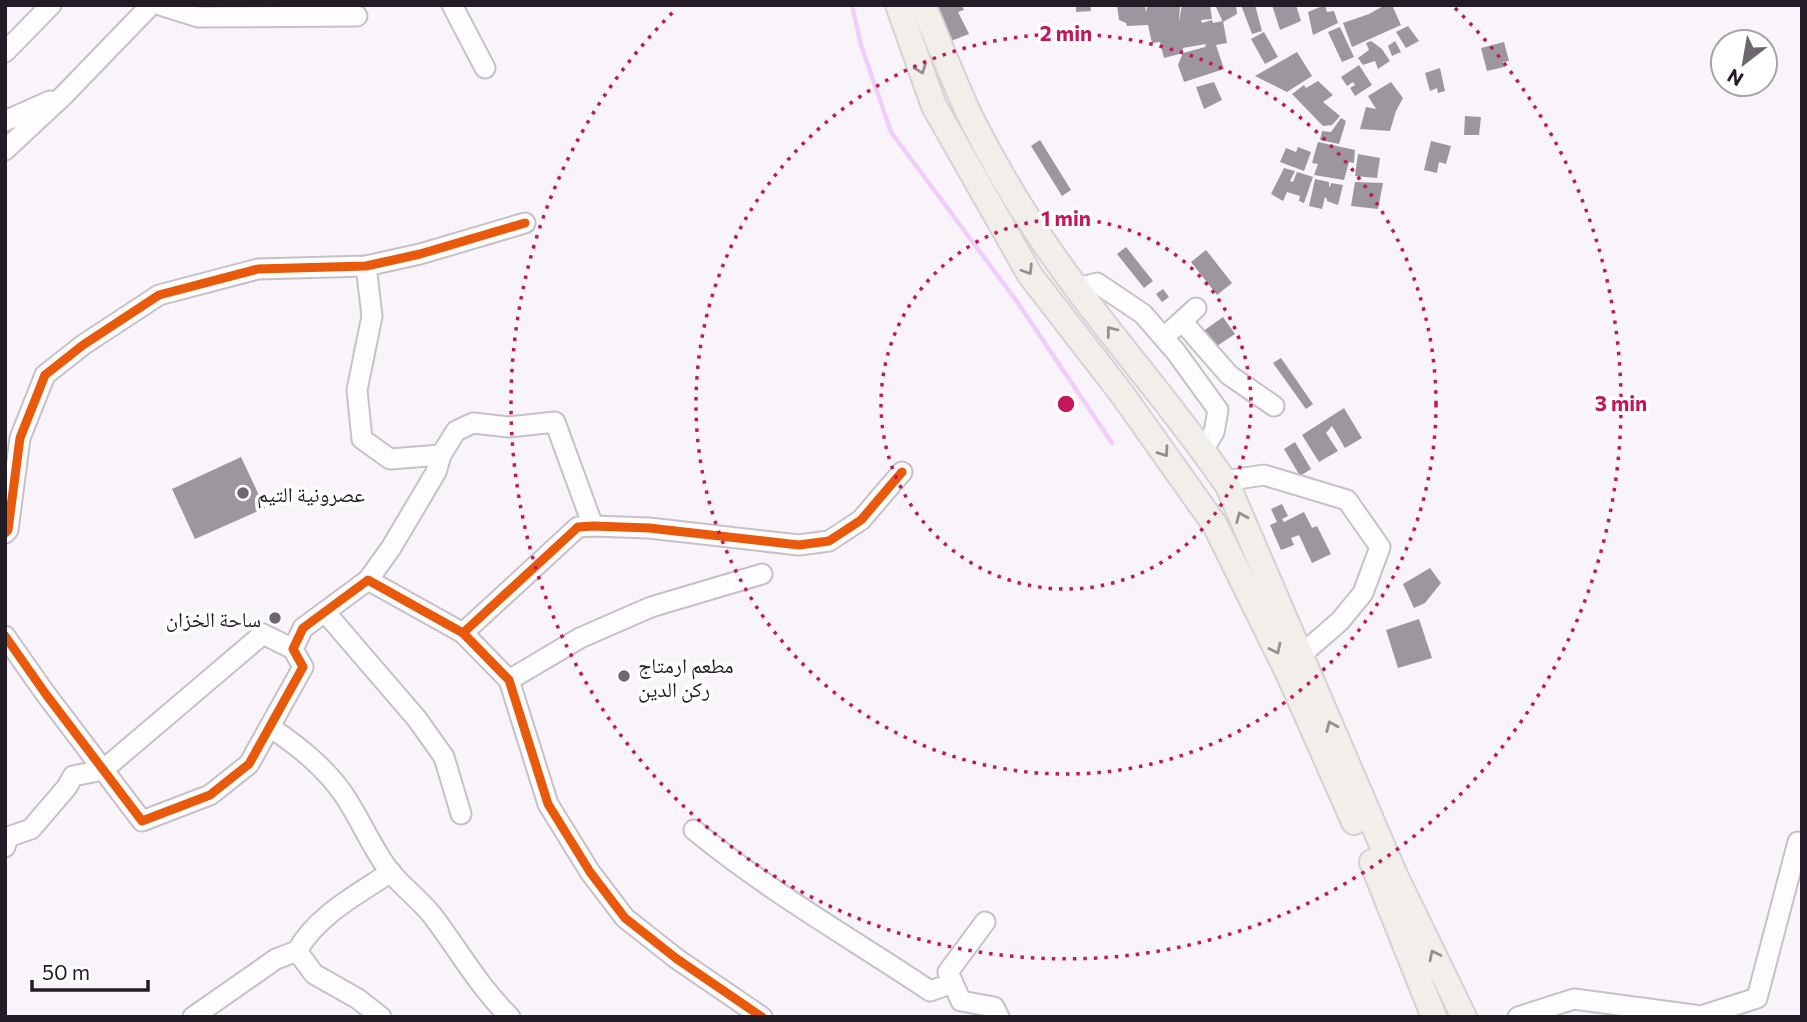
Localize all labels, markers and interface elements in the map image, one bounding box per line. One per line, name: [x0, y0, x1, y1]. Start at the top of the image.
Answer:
text: 2 min: [1040, 20, 1092, 45]
north arrow: [1709, 28, 1779, 98]
one-way arrow: [913, 63, 927, 75]
text: N: [1723, 64, 1747, 92]
text: 1 min: [1041, 205, 1091, 230]
one-way arrow: [1020, 262, 1033, 275]
one-way arrow: [1106, 327, 1119, 339]
text: 3 min: [1595, 390, 1647, 415]
centre of rings: [1054, 392, 1078, 416]
one-way arrow: [1155, 444, 1168, 457]
place label: عصرونية التيم: [257, 481, 365, 509]
marker: عصرونية التيم: [235, 485, 251, 501]
one-way arrow: [1235, 511, 1249, 524]
place label: ساحة الخزان: [166, 606, 261, 632]
marker: ساحة الخزان: [267, 610, 283, 626]
one-way arrow: [1268, 642, 1282, 654]
place label: مطعم ارمتاج ركن الدين: [638, 652, 734, 703]
marker: مطعم ارمتاج ركن الدين: [616, 668, 632, 684]
one-way arrow: [1325, 720, 1339, 733]
scale bar: [32, 948, 147, 992]
one-way arrow: [1429, 950, 1443, 962]
text: 50 m: [42, 959, 90, 984]

